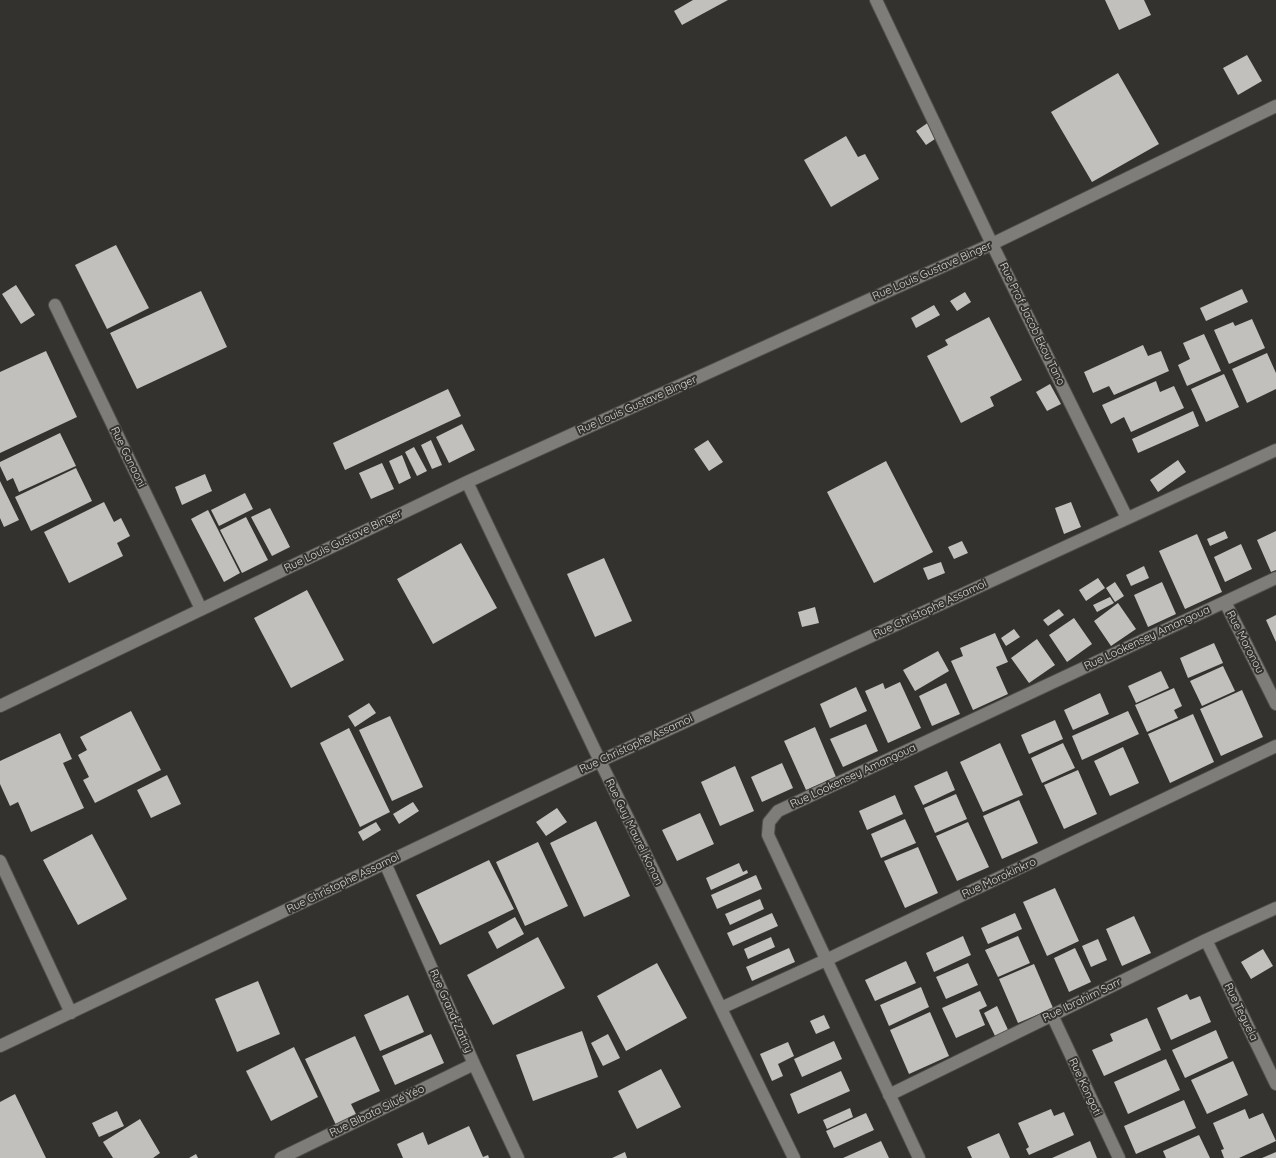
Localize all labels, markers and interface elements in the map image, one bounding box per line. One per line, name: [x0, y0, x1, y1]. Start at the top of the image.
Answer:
street label: Rue Louis Gustave Binger: [870, 239, 994, 303]
street label: Rue Prof Jacob Ekou Tano: [997, 260, 1067, 388]
street label: Rue Louis Gustave Binger: [575, 373, 699, 437]
street label: Rue Ganaoni: [108, 425, 148, 489]
street label: Rue Louis Gustave Binger: [282, 507, 404, 575]
street label: Rue Christophe Assamoi: [871, 577, 989, 641]
street label: Rue Lookensey Amangoua: [1082, 603, 1212, 673]
street label: Rue Moronou: [1224, 609, 1266, 675]
street label: Rue Christophe Assamoi: [577, 712, 695, 776]
street label: Rue Lookensey Amangoua: [788, 741, 918, 811]
street label: Rue Guy Maurel Konan: [602, 777, 666, 887]
street label: Rue Christophe Assamoi: [285, 850, 401, 916]
street label: Rue Morokinkro: [960, 855, 1038, 901]
street label: Rue Grand-Zattry: [427, 967, 475, 1055]
street label: Rue Ibrahim Sarr: [1041, 975, 1123, 1025]
street label: Rue Teguela: [1221, 981, 1261, 1043]
street label: Rue Kongoti: [1066, 1056, 1104, 1118]
street label: Rue Bibata Silué Yéo: [327, 1082, 427, 1140]

